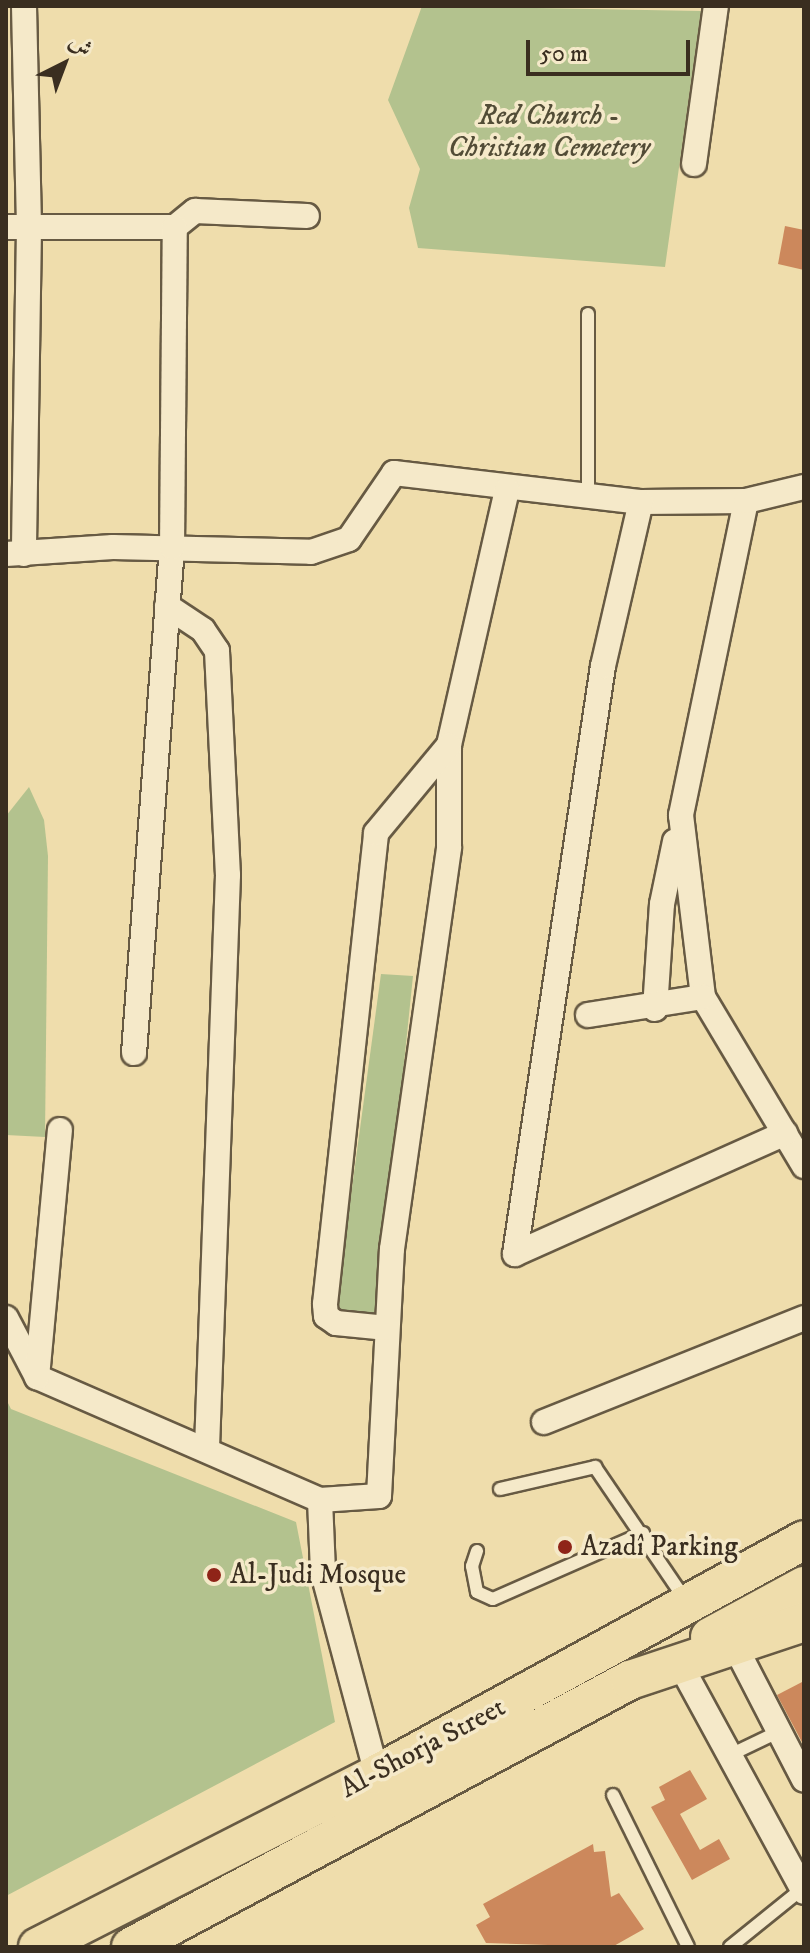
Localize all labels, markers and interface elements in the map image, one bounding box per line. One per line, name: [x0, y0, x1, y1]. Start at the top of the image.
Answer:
north arrow: [24, 24, 104, 104]
scale bar: [530, 24, 694, 74]
text: ش: [63, 28, 98, 63]
text: 50 m: [540, 39, 588, 69]
park label: Red Church - Christian Cemetery: [448, 99, 650, 165]
place label: Azadî Parking: [581, 1530, 738, 1564]
marker: Azadî Parking: [556, 1538, 574, 1556]
place label: Al-Judi Mosque: [230, 1558, 406, 1592]
marker: Al-Judi Mosque: [205, 1566, 223, 1584]
street label: Al-Shorja Street: [335, 1691, 511, 1805]

